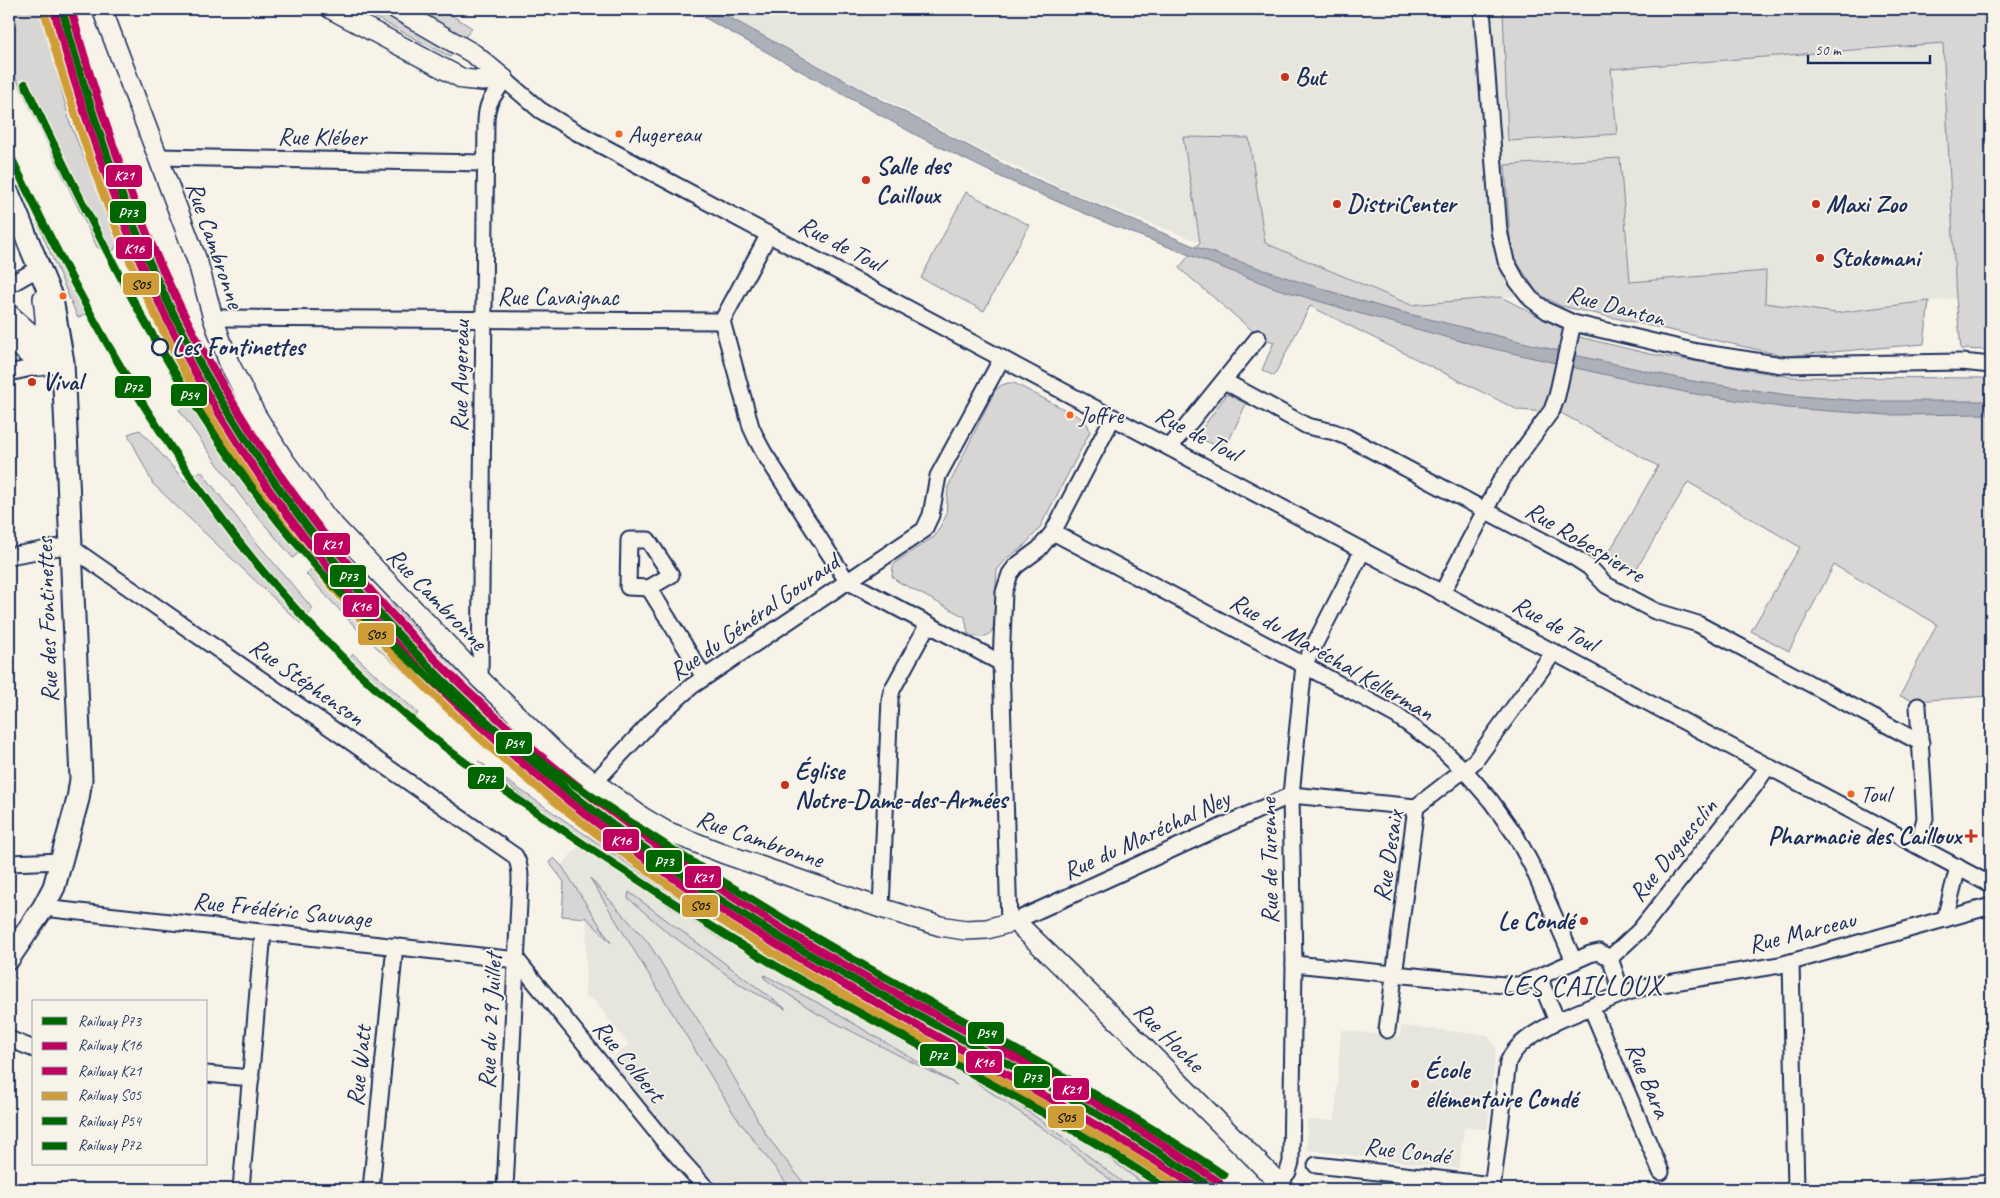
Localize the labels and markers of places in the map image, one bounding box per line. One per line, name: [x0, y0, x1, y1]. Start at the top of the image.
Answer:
place label: But: [1295, 61, 1328, 93]
marker: But: [1279, 71, 1291, 83]
place label: Augereau: [628, 119, 703, 149]
marker: Augereau: [614, 129, 624, 139]
place label: Salle des Cailloux: [876, 150, 952, 211]
marker: Salle des Cailloux: [860, 174, 872, 186]
place label: DistriCenter: [1347, 188, 1459, 220]
place label: Maxi Zoo: [1826, 188, 1908, 220]
marker: DistriCenter: [1331, 198, 1343, 210]
marker: Maxi Zoo: [1810, 198, 1822, 210]
place label: Stokomani: [1830, 242, 1923, 274]
marker: Stokomani: [1814, 252, 1826, 264]
unlabelled marker: [58, 291, 68, 301]
place label: Les Fontinettes: [172, 331, 307, 363]
marker: Les Fontinettes: [151, 338, 169, 356]
place label: Vival: [42, 366, 87, 398]
marker: Vival: [26, 376, 38, 388]
place label: Joffre: [1078, 400, 1125, 430]
marker: Joffre: [1065, 410, 1075, 420]
place label: Église Notre-Dame-des-Armées: [795, 755, 1009, 816]
marker: Église Notre-Dame-des-Armées: [779, 779, 791, 791]
place label: Toul: [1860, 779, 1894, 809]
marker: Toul: [1846, 789, 1856, 799]
place label: Pharmacie des Cailloux: [1768, 820, 1963, 852]
marker: Pharmacie des Cailloux: [1965, 830, 1977, 842]
place label: Le Condé: [1498, 905, 1578, 937]
marker: Le Condé: [1578, 915, 1590, 927]
place label: École élémentaire Condé: [1425, 1054, 1581, 1115]
marker: École élémentaire Condé: [1409, 1078, 1421, 1090]

